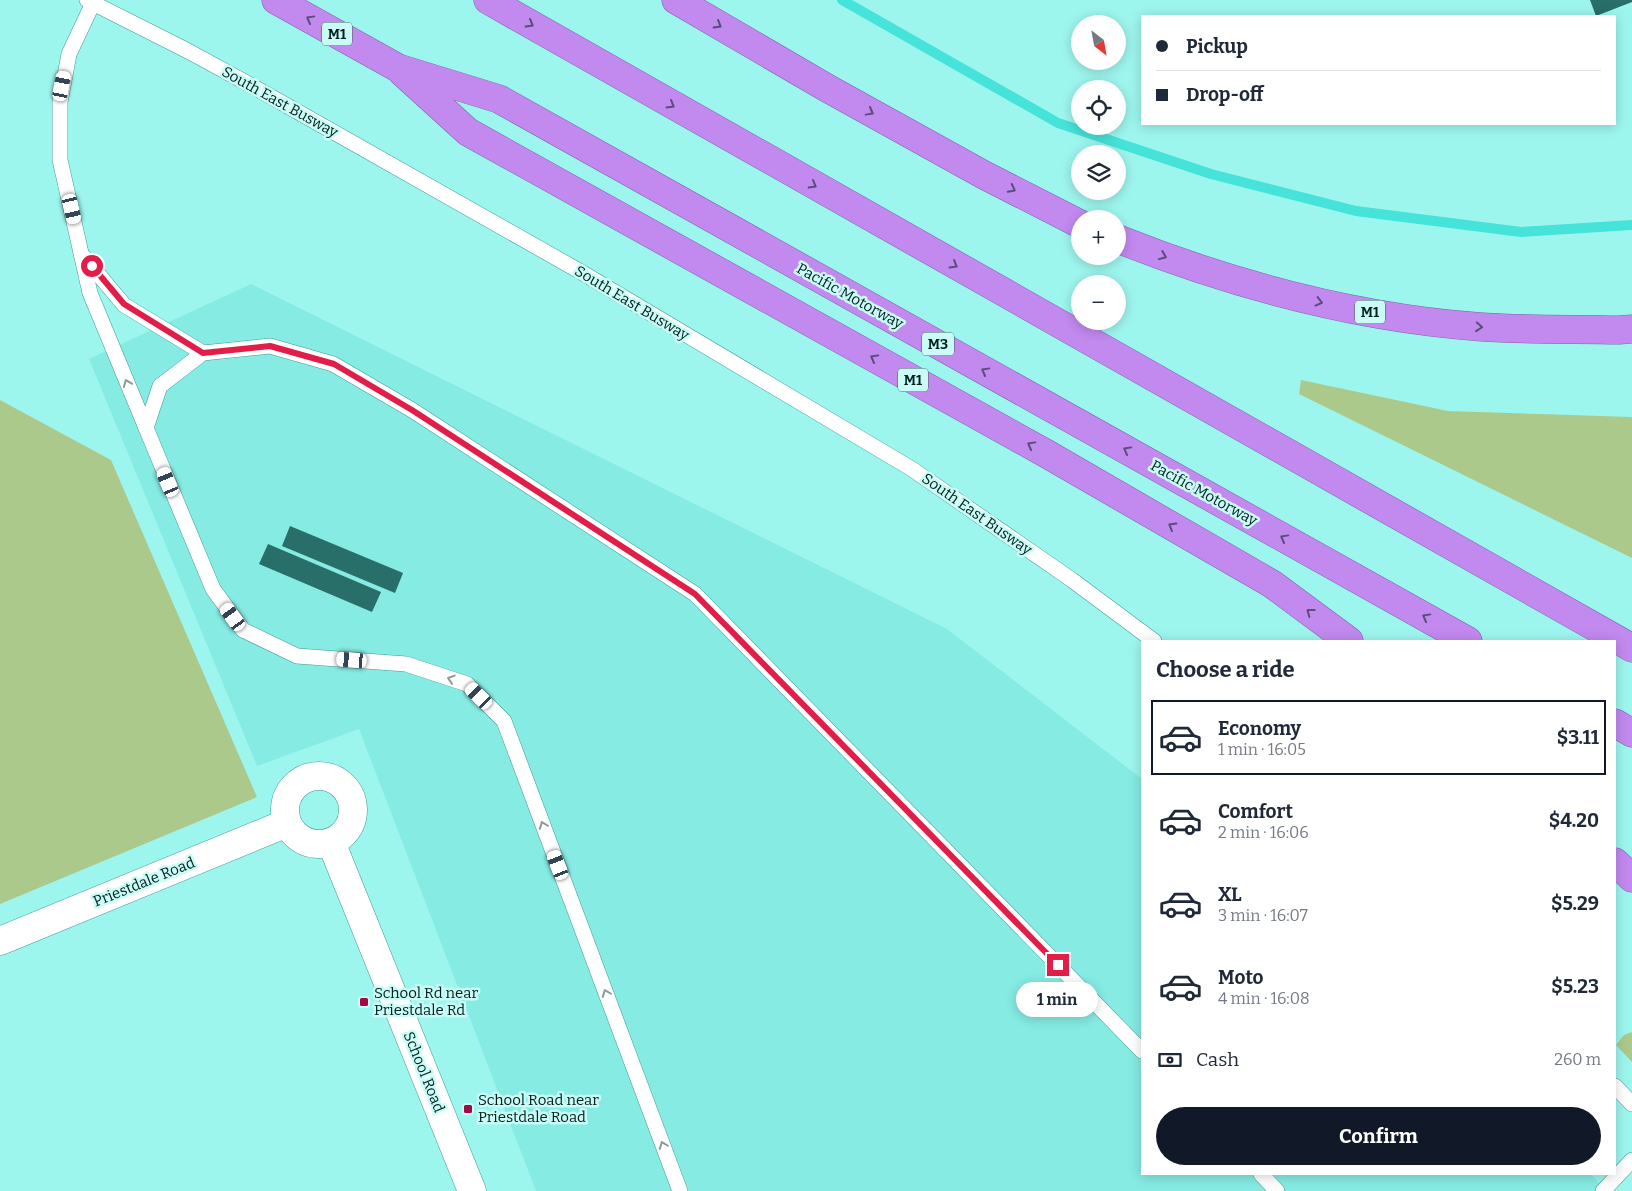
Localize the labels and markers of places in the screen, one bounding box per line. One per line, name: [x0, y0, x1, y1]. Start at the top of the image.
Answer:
place label: School Rd near Priestdale Rd: [374, 984, 478, 1019]
marker: School Rd near Priestdale Rd: [358, 996, 370, 1008]
place label: School Road near Priestdale Road: [478, 1091, 599, 1126]
marker: School Road near Priestdale Road: [462, 1103, 474, 1115]

